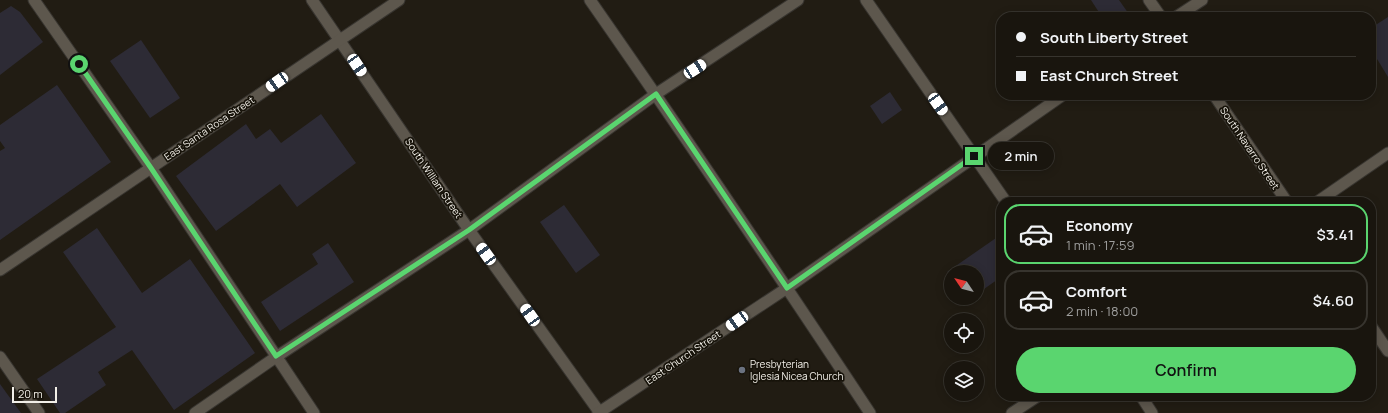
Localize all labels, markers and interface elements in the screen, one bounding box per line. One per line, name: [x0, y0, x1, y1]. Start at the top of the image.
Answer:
text: South Liberty Street: [1040, 27, 1188, 48]
car: [345, 52, 369, 78]
route start: [70, 55, 88, 73]
car: [682, 57, 708, 81]
text: East Church Street: [1040, 65, 1178, 86]
car: [264, 70, 290, 94]
car: [926, 91, 950, 117]
street label: East Santa Rosa Street: [161, 93, 257, 163]
street label: South Navarro Street: [1217, 104, 1283, 192]
street label: South William Street: [402, 135, 466, 221]
callout: 2 min: [988, 142, 1054, 170]
route end: [965, 147, 983, 165]
text: 2 min: [1004, 147, 1038, 165]
text: Economy: [1066, 215, 1133, 236]
icon: car: [1018, 216, 1054, 252]
text: $3.41: [1317, 224, 1354, 245]
text: 1 min · 17:59: [1066, 236, 1135, 254]
car: [474, 241, 498, 267]
north arrow: [944, 265, 984, 305]
map controls: [944, 265, 984, 401]
text: Comfort: [1066, 281, 1127, 302]
icon: car: [1018, 282, 1054, 318]
text: $4.60: [1313, 290, 1354, 311]
car: [518, 302, 542, 328]
text: 2 min · 18:00: [1066, 302, 1138, 320]
car: [724, 309, 750, 333]
button: locate: [944, 313, 984, 353]
street label: East Church Street: [643, 327, 723, 387]
button: Confirm: [1016, 347, 1356, 393]
place label: Presbyterian Iglesia Nicea Church: [750, 357, 844, 383]
button: layers: [944, 361, 984, 401]
marker: Presbyterian Iglesia Nicea Church: [737, 365, 747, 375]
scale bar: [12, 385, 57, 404]
text: 20 m: [18, 386, 43, 401]

